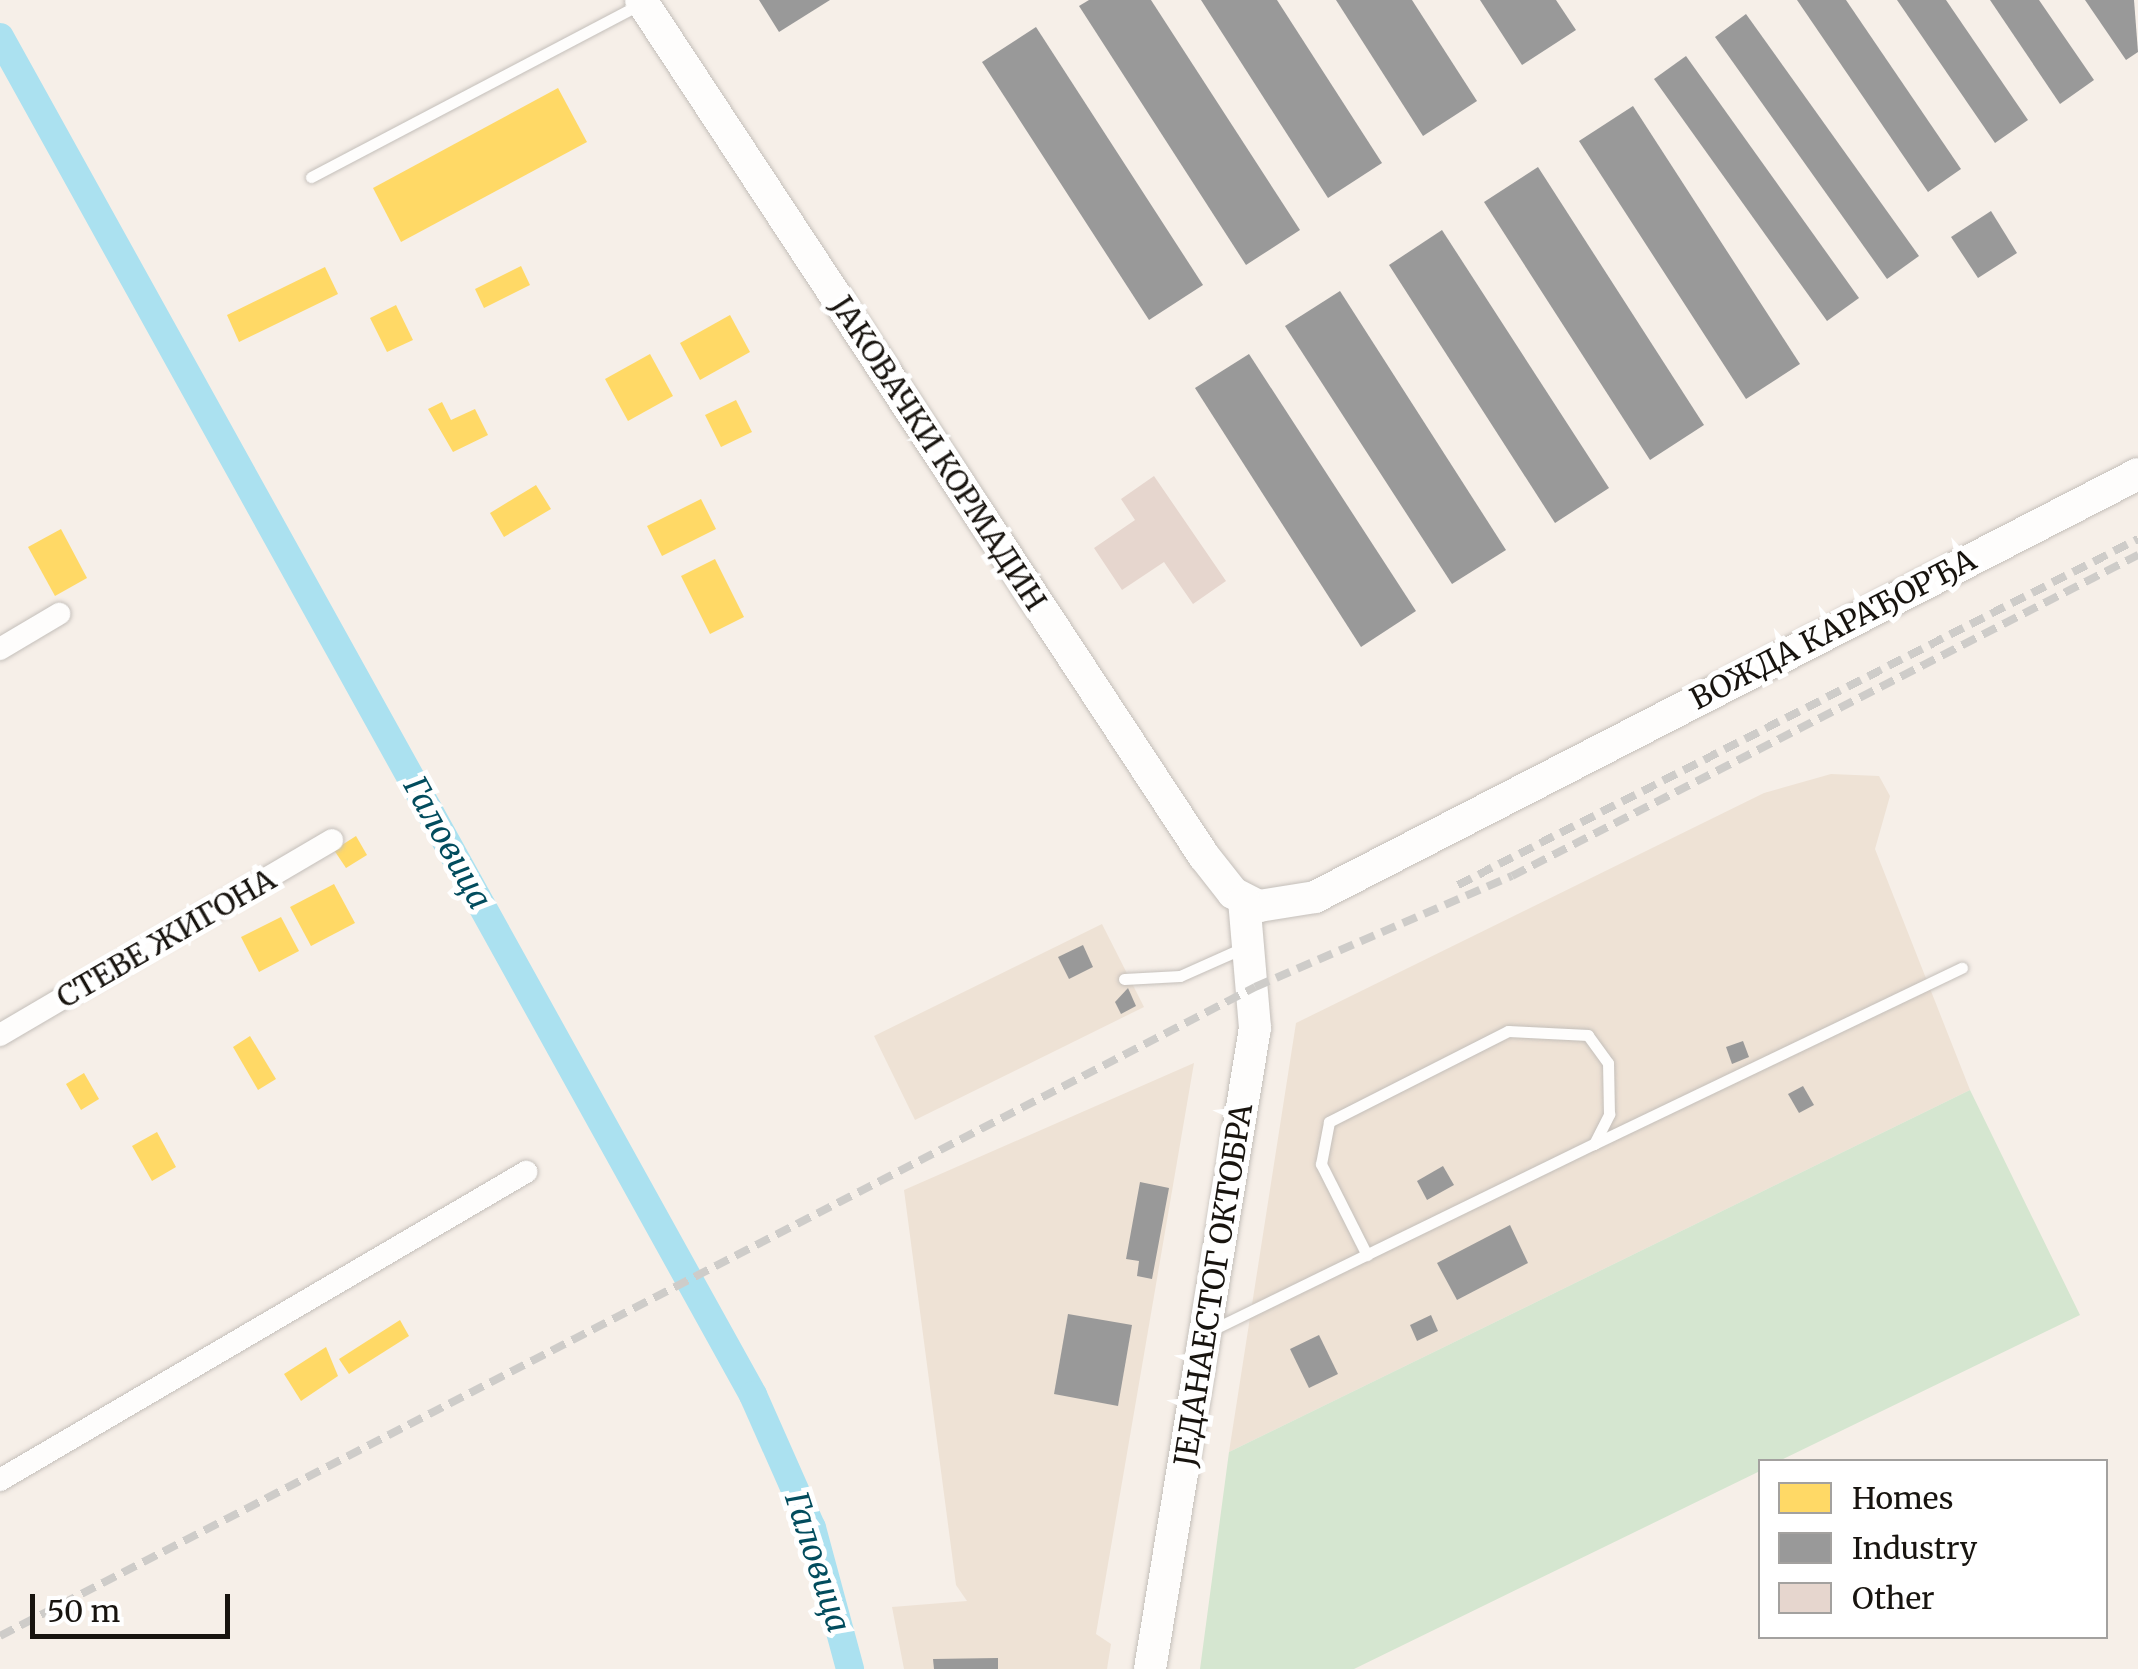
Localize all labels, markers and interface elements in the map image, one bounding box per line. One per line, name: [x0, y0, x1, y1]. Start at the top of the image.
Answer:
street label: ЈАКОВАЧКИ КОРМАДИН: [824, 289, 1054, 617]
street label: ВОЖДА КАРАЂОРЂА: [1684, 541, 1982, 717]
water label: Галовица: [395, 770, 499, 916]
street label: СТЕВЕ ЖИГОНА: [50, 861, 282, 1015]
street label: ЈЕДАНАЕСТОГ ОКТОБРА: [1167, 1101, 1259, 1469]
legend: [1758, 1459, 2108, 1639]
text: Homes: [1852, 1479, 1953, 1517]
water label: Галовица: [776, 1487, 858, 1637]
text: Industry: [1852, 1529, 1977, 1567]
scale bar: [35, 1574, 235, 1636]
text: Other: [1852, 1579, 1935, 1617]
text: 50 m: [47, 1592, 120, 1630]

